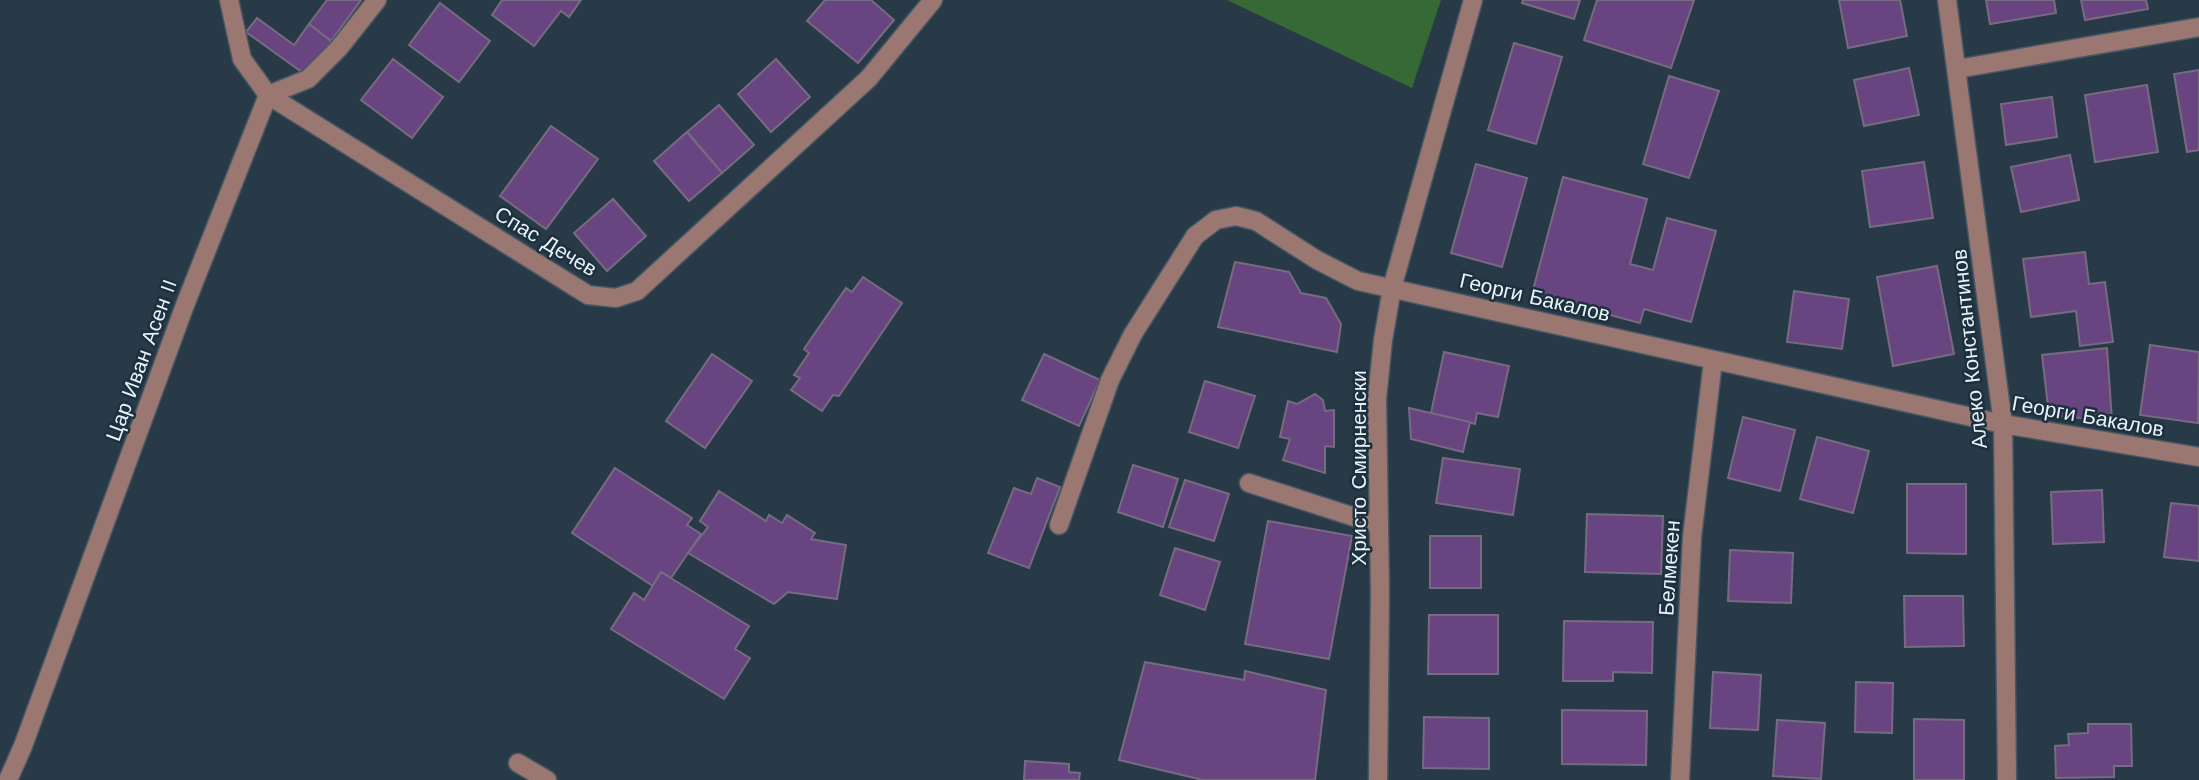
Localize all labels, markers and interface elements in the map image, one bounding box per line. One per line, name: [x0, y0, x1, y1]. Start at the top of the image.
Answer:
street label: Спас Дечев: [490, 201, 602, 281]
street label: Алеко Константинов: [1946, 248, 1992, 450]
street label: Георги Бакалов: [1457, 268, 1613, 326]
street label: Цар Иван Асен II: [100, 276, 182, 444]
street label: Христо Смирненски: [1346, 370, 1371, 566]
street label: Георги Бакалов: [2010, 390, 2166, 442]
street label: Белмекен: [1653, 519, 1685, 617]

